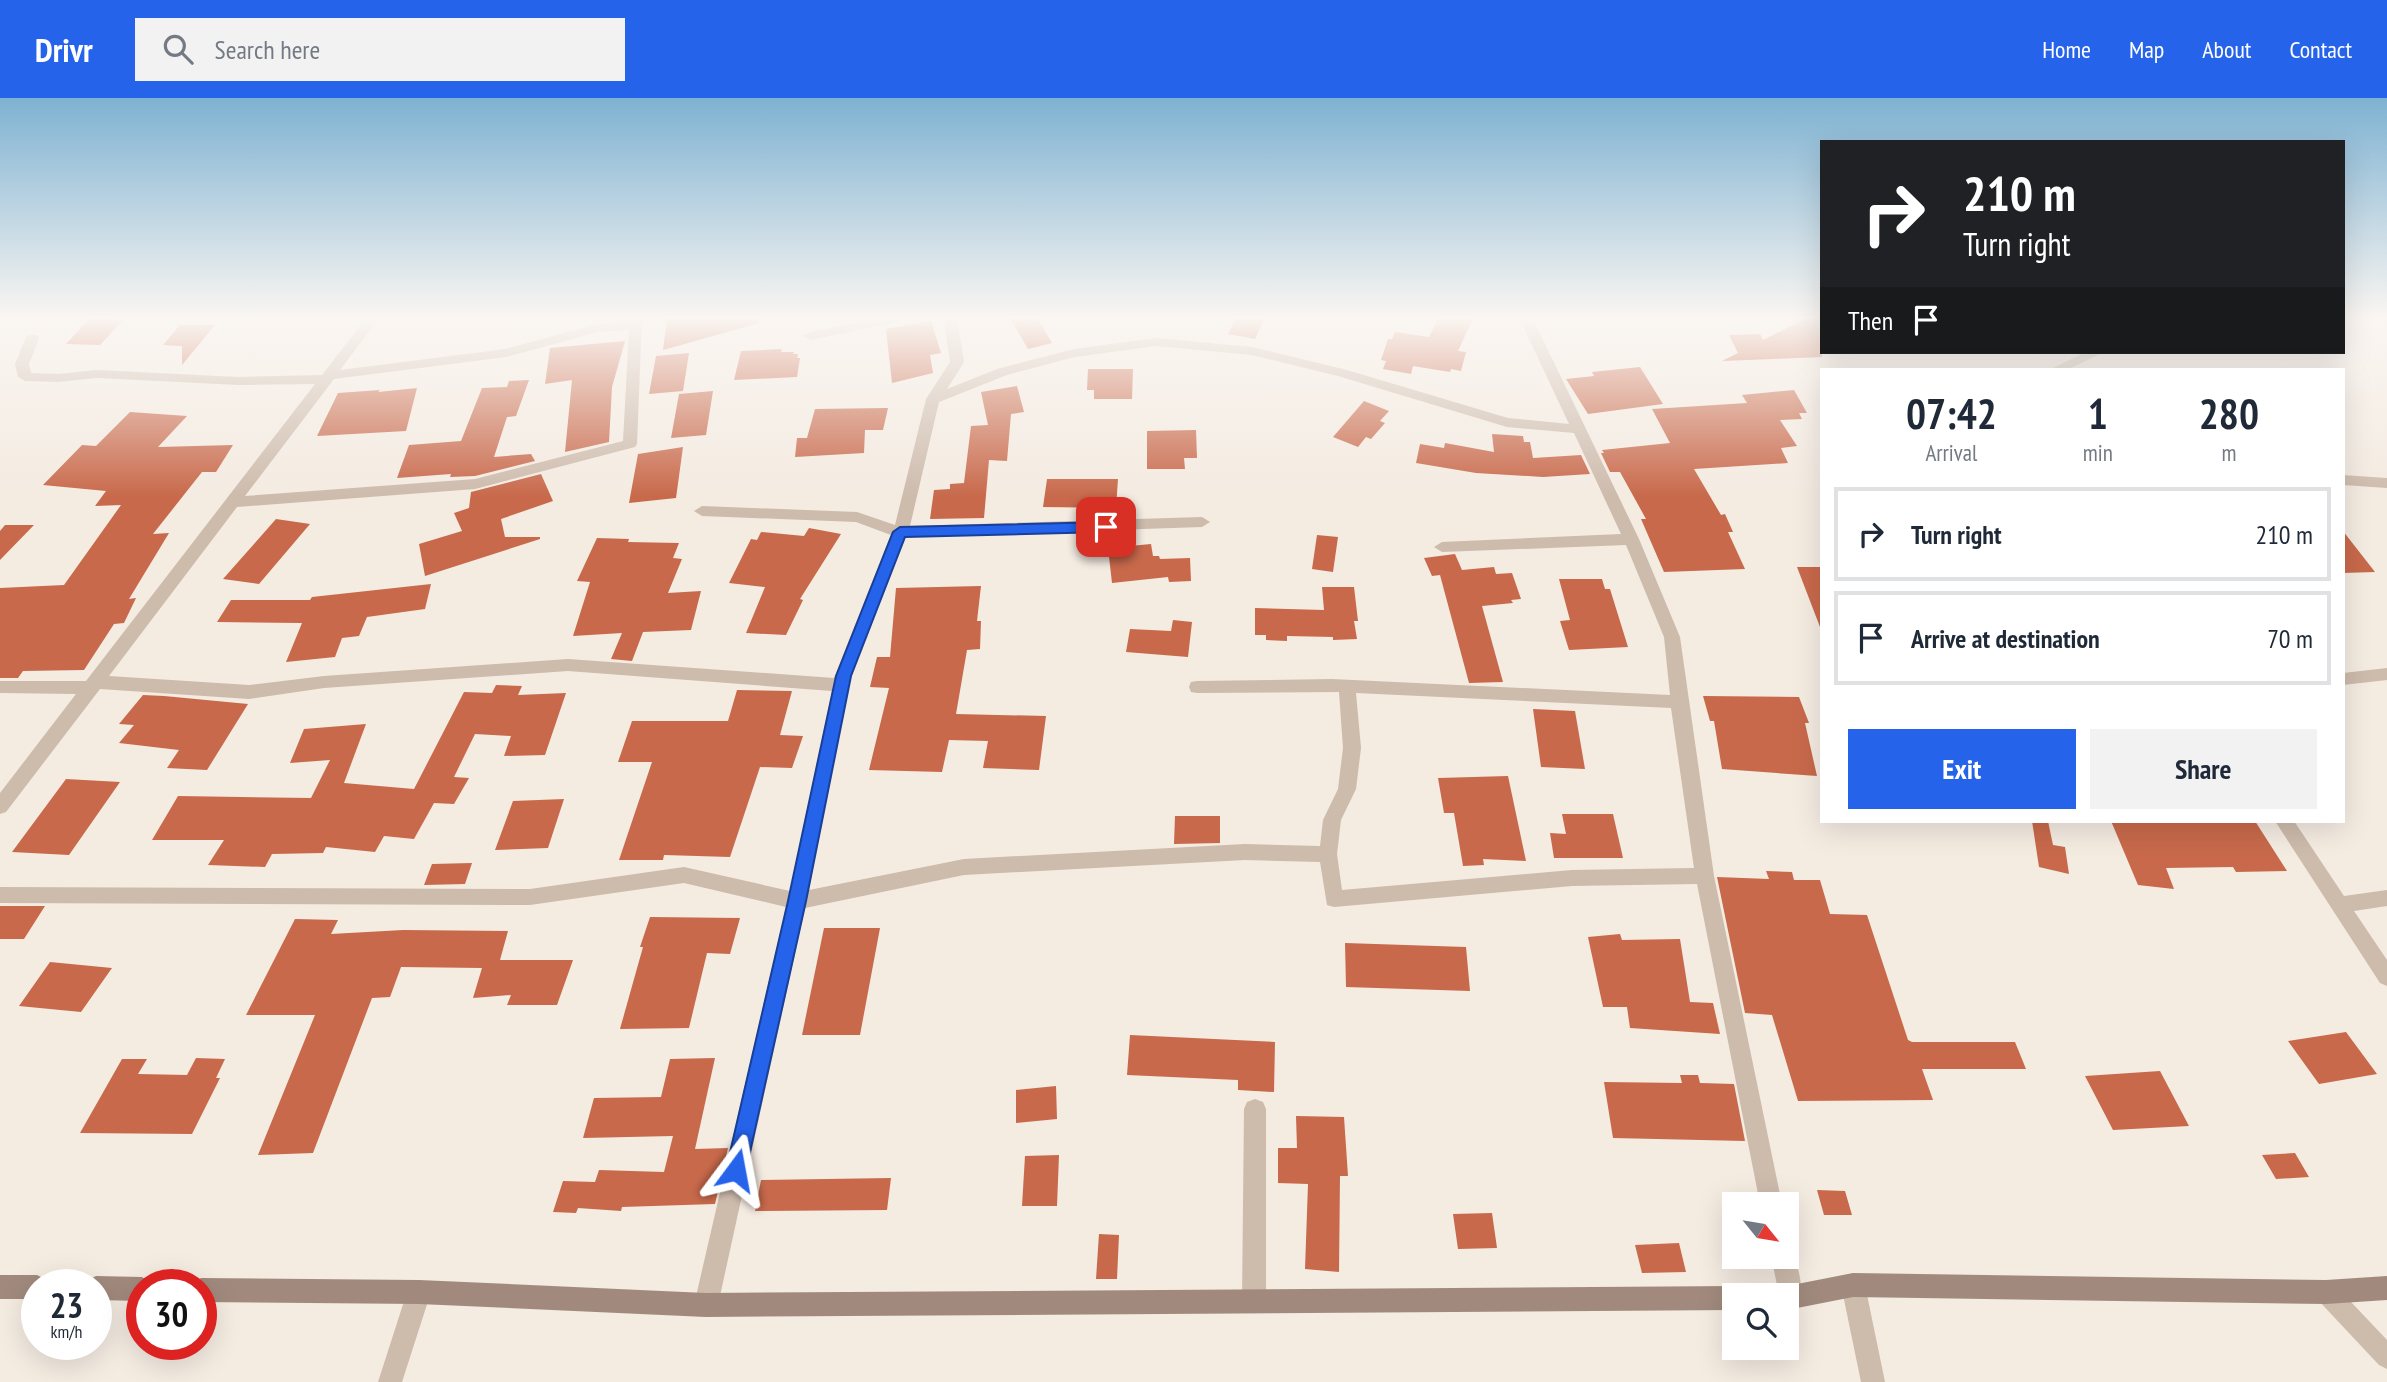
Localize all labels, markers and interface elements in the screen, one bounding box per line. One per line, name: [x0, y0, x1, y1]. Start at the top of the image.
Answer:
search box: [135, 18, 625, 81]
text: Drivr: [35, 28, 93, 71]
icon: search: [159, 30, 197, 68]
text: Search here: [215, 33, 320, 66]
text: Home: [2042, 34, 2091, 65]
text: Map: [2129, 34, 2164, 65]
text: About: [2202, 34, 2251, 65]
text: Contact: [2289, 34, 2352, 65]
text: 210 m: [1963, 161, 2076, 225]
icon: right: [1848, 168, 1939, 259]
text: Turn right: [1963, 223, 2071, 265]
icon: arrive: [1907, 301, 1945, 339]
text: Then: [1848, 304, 1893, 337]
text: 07:42: [1906, 386, 1997, 441]
text: 1: [2088, 386, 2108, 441]
text: 280: [2199, 386, 2259, 441]
text: Arrival: [1925, 438, 1977, 467]
text: min: [2083, 438, 2113, 467]
text: m: [2221, 438, 2236, 467]
pin: [1076, 497, 1136, 557]
icon: arrive: [1087, 508, 1125, 546]
icon: right: [1852, 515, 1890, 553]
text: Turn right: [1911, 518, 2002, 551]
text: 210 m: [2255, 518, 2313, 551]
icon: arrive: [1852, 619, 1890, 657]
text: Arrive at destination: [1911, 622, 2100, 655]
text: 70 m: [2267, 622, 2313, 655]
button: Exit: [1848, 729, 2076, 809]
button: Share: [2090, 729, 2317, 809]
position arrow: [699, 1133, 773, 1207]
north arrow: [1722, 1192, 1799, 1269]
map controls: [1722, 1192, 1799, 1360]
speed limit sign: 30: [126, 1269, 217, 1360]
text: 23: [50, 1282, 83, 1328]
button: search: [1722, 1283, 1799, 1360]
text: km/h: [51, 1320, 82, 1343]

